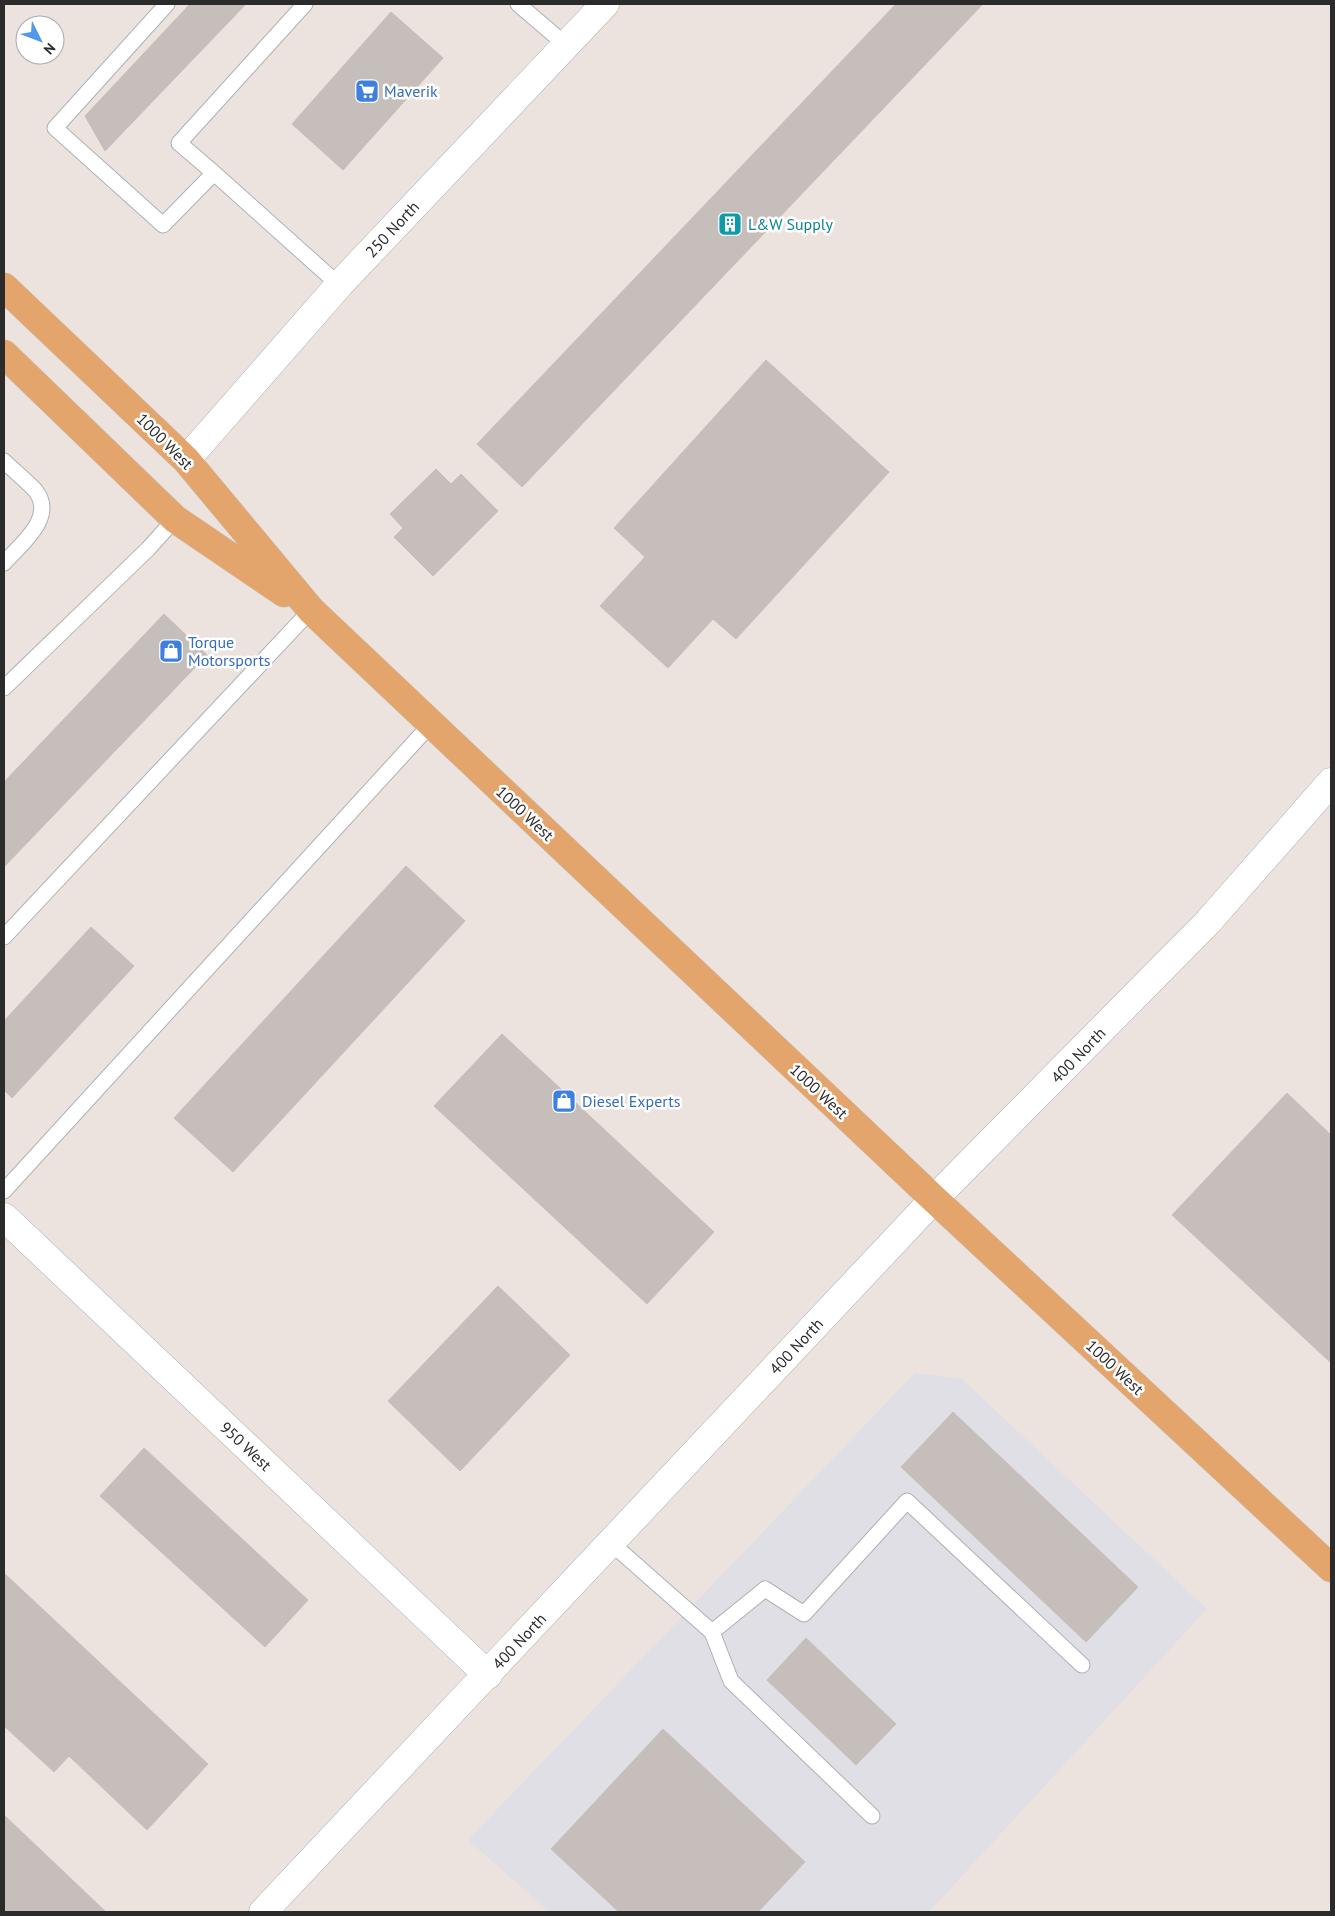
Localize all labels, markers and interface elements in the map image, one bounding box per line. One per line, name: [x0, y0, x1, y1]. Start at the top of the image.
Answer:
north arrow: [15, 15, 65, 65]
text: N: [40, 39, 59, 58]
supermarket icon: Maverik: [354, 78, 380, 104]
place label: Maverik: [384, 81, 438, 101]
street label: 250 North: [361, 197, 423, 261]
building icon: L&W Supply: [717, 211, 743, 237]
place label: L&W Supply: [748, 214, 834, 234]
street label: 1000 West: [133, 409, 198, 474]
place label: Torque Motorsports: [188, 632, 271, 670]
shop icon: Torque Motorsports: [158, 638, 184, 664]
street label: 1000 West: [492, 781, 558, 845]
street label: 400 North: [1047, 1023, 1109, 1087]
street label: 1000 West: [786, 1059, 852, 1123]
shop icon: Diesel Experts: [551, 1088, 577, 1114]
place label: Diesel Experts: [582, 1091, 681, 1111]
street label: 400 North: [765, 1314, 827, 1378]
street label: 1000 West: [1082, 1335, 1148, 1399]
street label: 950 West: [216, 1417, 276, 1475]
street label: 400 North: [488, 1609, 550, 1673]

